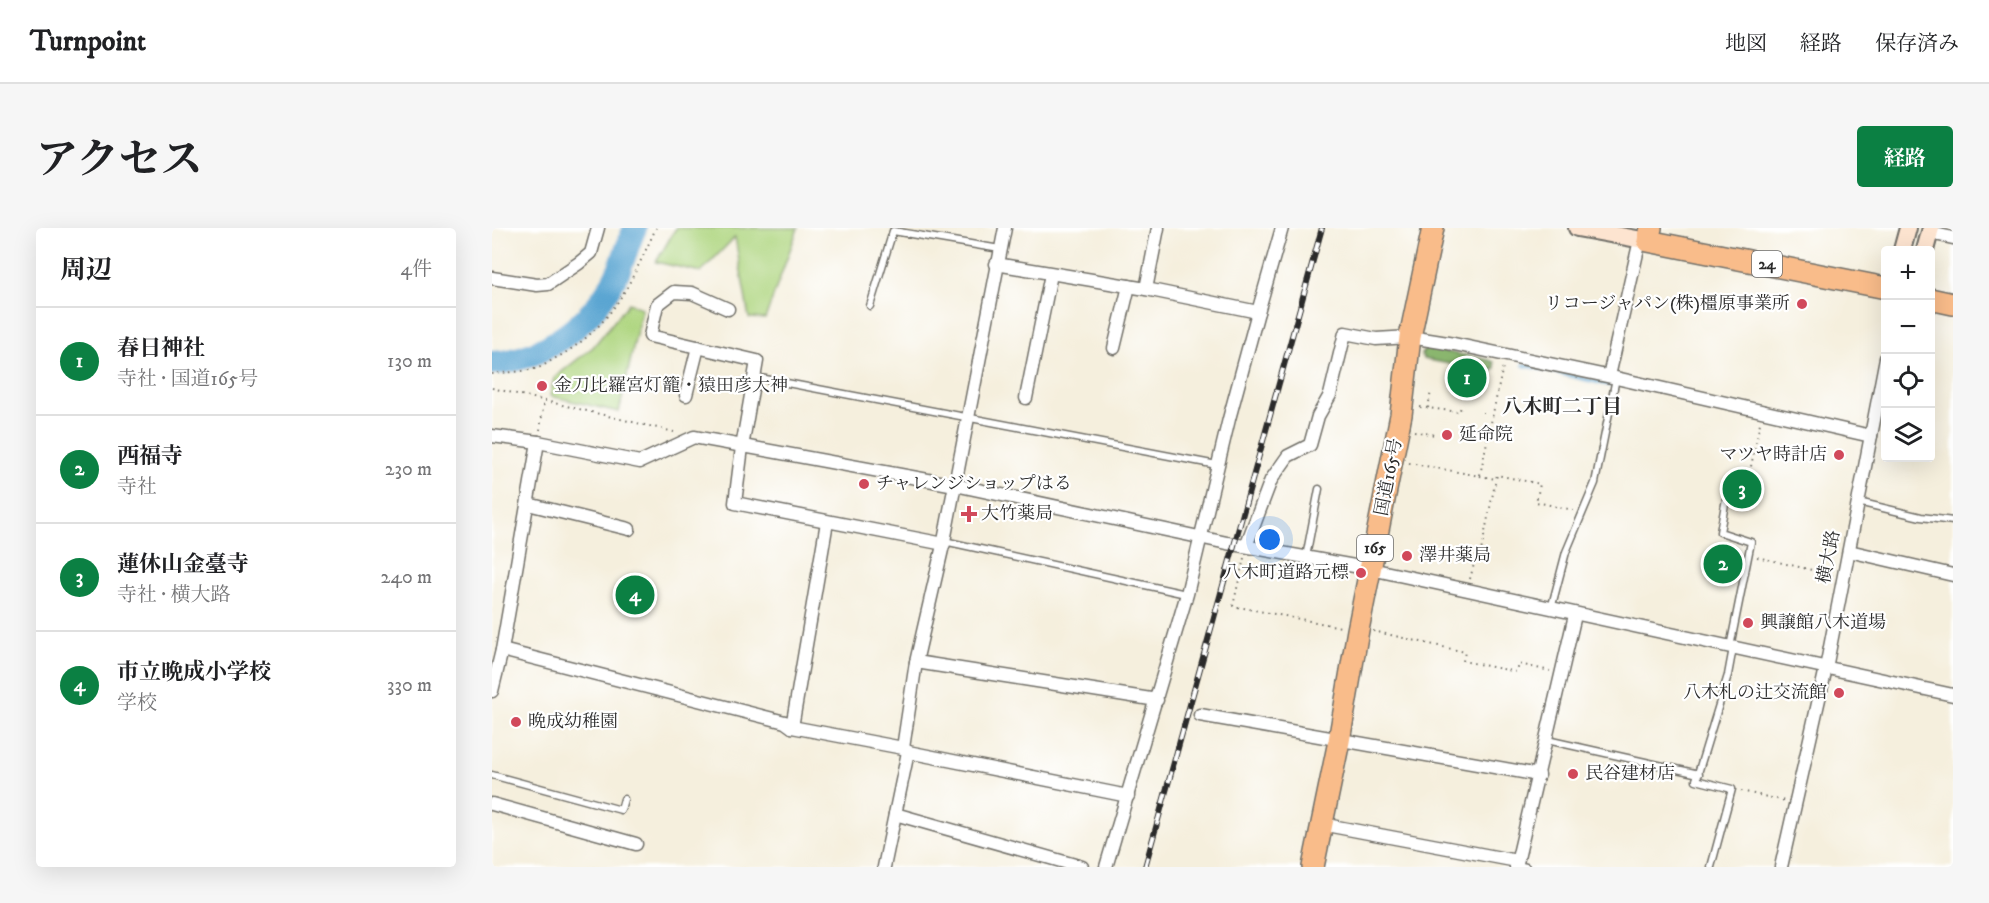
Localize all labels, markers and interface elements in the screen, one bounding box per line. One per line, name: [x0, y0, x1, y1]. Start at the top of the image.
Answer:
text: Turnpoint: [30, 24, 146, 59]
text: 地図: [1725, 31, 1767, 57]
text: 経路: [1800, 31, 1842, 57]
text: 保存済み: [1875, 31, 1959, 57]
button: 経路: [1857, 126, 1953, 187]
text: アクセス: [36, 135, 203, 187]
map controls: [1881, 246, 1935, 462]
button: +: [1881, 246, 1935, 300]
road number: 24: [1752, 251, 1782, 277]
text: 周辺: [60, 254, 112, 287]
text: 4件: [400, 257, 432, 282]
place label: リコージャパン(株)橿原事業所: [1545, 293, 1790, 315]
marker: リコージャパン(株)橿原事業所: [1795, 297, 1809, 311]
button: −: [1881, 300, 1935, 354]
text: 春日神社: [117, 335, 205, 362]
text: 1: [76, 349, 83, 374]
text: 130 m: [387, 349, 432, 374]
button: locate: [1881, 354, 1935, 408]
pin: 1: [1448, 356, 1486, 400]
text: 寺社 · 国道165号: [117, 367, 258, 392]
place label: 金刀比羅宮灯籠・猿田彦大神: [554, 375, 788, 397]
marker: 金刀比羅宮灯籠・猿田彦大神: [535, 379, 549, 393]
district label: 八木町二丁目: [1502, 395, 1622, 420]
button: layers: [1881, 408, 1935, 462]
place label: 延命院: [1459, 424, 1513, 446]
marker: 延命院: [1440, 428, 1454, 442]
street label: 国道165号: [1371, 436, 1407, 518]
text: 西福寺: [117, 443, 183, 470]
place label: マツヤ時計店: [1720, 444, 1827, 466]
marker: マツヤ時計店: [1832, 448, 1846, 462]
text: 2: [75, 457, 84, 482]
text: 230 m: [385, 457, 432, 482]
pin: 3: [1722, 466, 1762, 512]
place label: チャレンジショップはる: [876, 473, 1072, 495]
text: 寺社: [117, 475, 157, 500]
marker: チャレンジショップはる: [857, 477, 871, 491]
place label: 大竹薬局: [981, 503, 1053, 525]
marker: 大竹薬局: [962, 507, 976, 521]
your location: [1255, 525, 1284, 554]
street label: 横大路: [1813, 528, 1845, 586]
road number: 165: [1357, 535, 1393, 561]
pin: 2: [1704, 542, 1742, 586]
place label: 澤井薬局: [1419, 545, 1491, 567]
marker: 澤井薬局: [1400, 549, 1414, 563]
text: 蓮休山金臺寺: [117, 551, 249, 578]
place label: 八木町道路元標: [1223, 562, 1349, 584]
text: 3: [76, 565, 83, 590]
text: 240 m: [381, 565, 432, 590]
marker: 八木町道路元標: [1354, 566, 1368, 580]
pin: 4: [616, 572, 654, 617]
text: 寺社 · 横大路: [117, 583, 230, 608]
place label: 興譲館八木道場: [1760, 612, 1886, 634]
marker: 興譲館八木道場: [1741, 616, 1755, 630]
text: 市立晩成小学校: [117, 659, 271, 686]
text: 4: [74, 673, 85, 698]
text: 330 m: [387, 673, 432, 698]
place label: 八木札の辻交流館: [1683, 682, 1827, 704]
marker: 八木札の辻交流館: [1832, 686, 1846, 700]
text: 学校: [117, 691, 157, 716]
place label: 晩成幼稚園: [528, 711, 618, 733]
marker: 晩成幼稚園: [509, 715, 523, 729]
place label: 民谷建材店: [1585, 763, 1675, 785]
marker: 民谷建材店: [1566, 767, 1580, 781]

